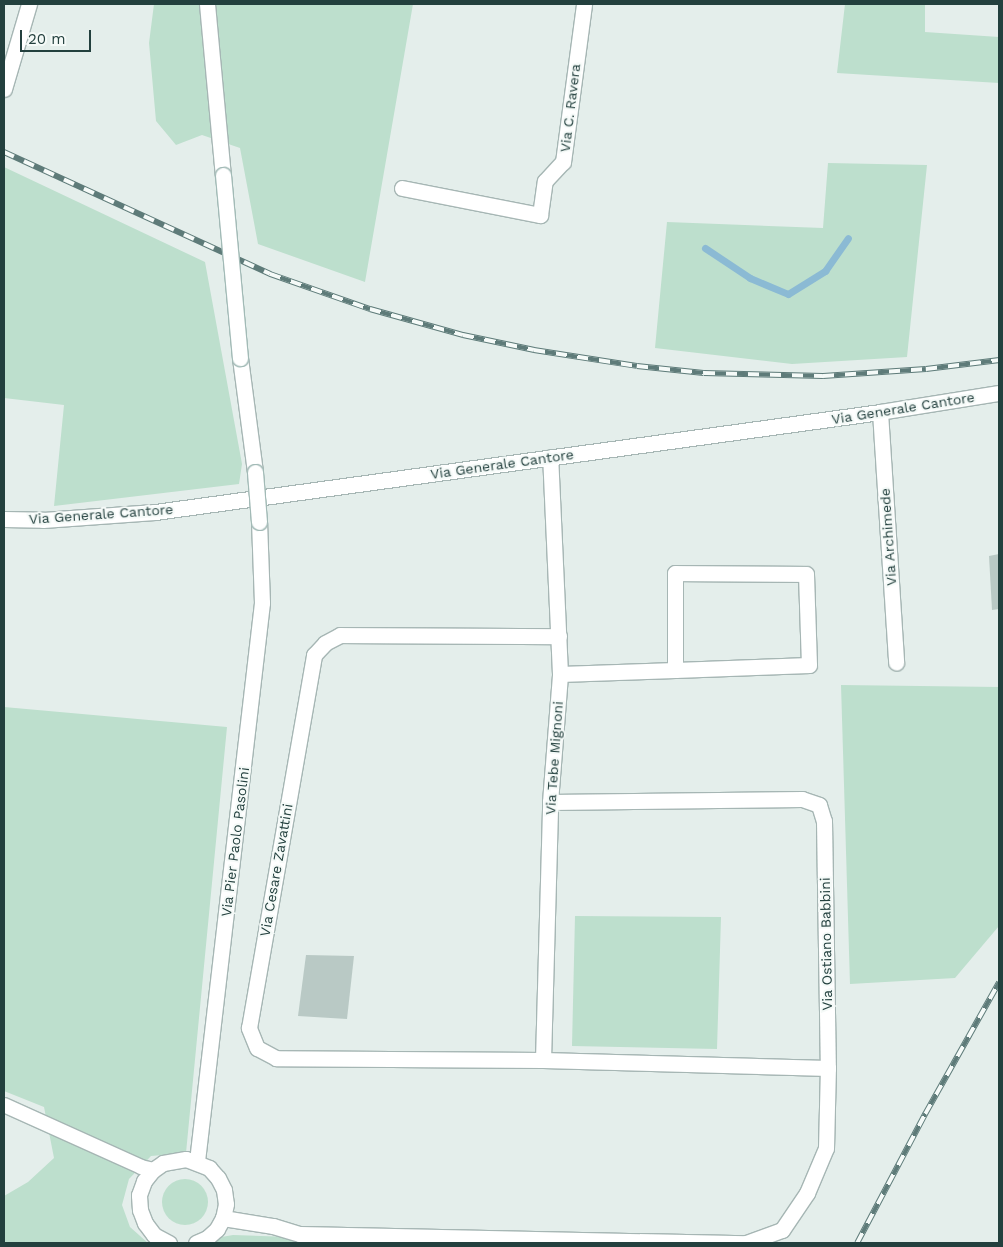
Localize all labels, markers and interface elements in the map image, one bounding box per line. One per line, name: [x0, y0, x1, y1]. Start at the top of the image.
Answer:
scale bar: [22, 20, 94, 52]
text: 20 m: [28, 30, 66, 48]
street label: Via C. Ravera: [556, 63, 584, 153]
street label: Via Generale Cantore: [830, 388, 976, 428]
street label: Via Generale Cantore: [429, 446, 575, 482]
street label: Via Archimede: [876, 487, 900, 587]
street label: Via Generale Cantore: [28, 501, 174, 527]
street label: Via Tebe Mignoni: [542, 700, 566, 816]
street label: Via Pier Paolo Pasolini: [217, 766, 253, 918]
street label: Via Cesare Zavattini: [256, 802, 296, 938]
street label: Via Ostiano Babbini: [816, 877, 836, 1011]

